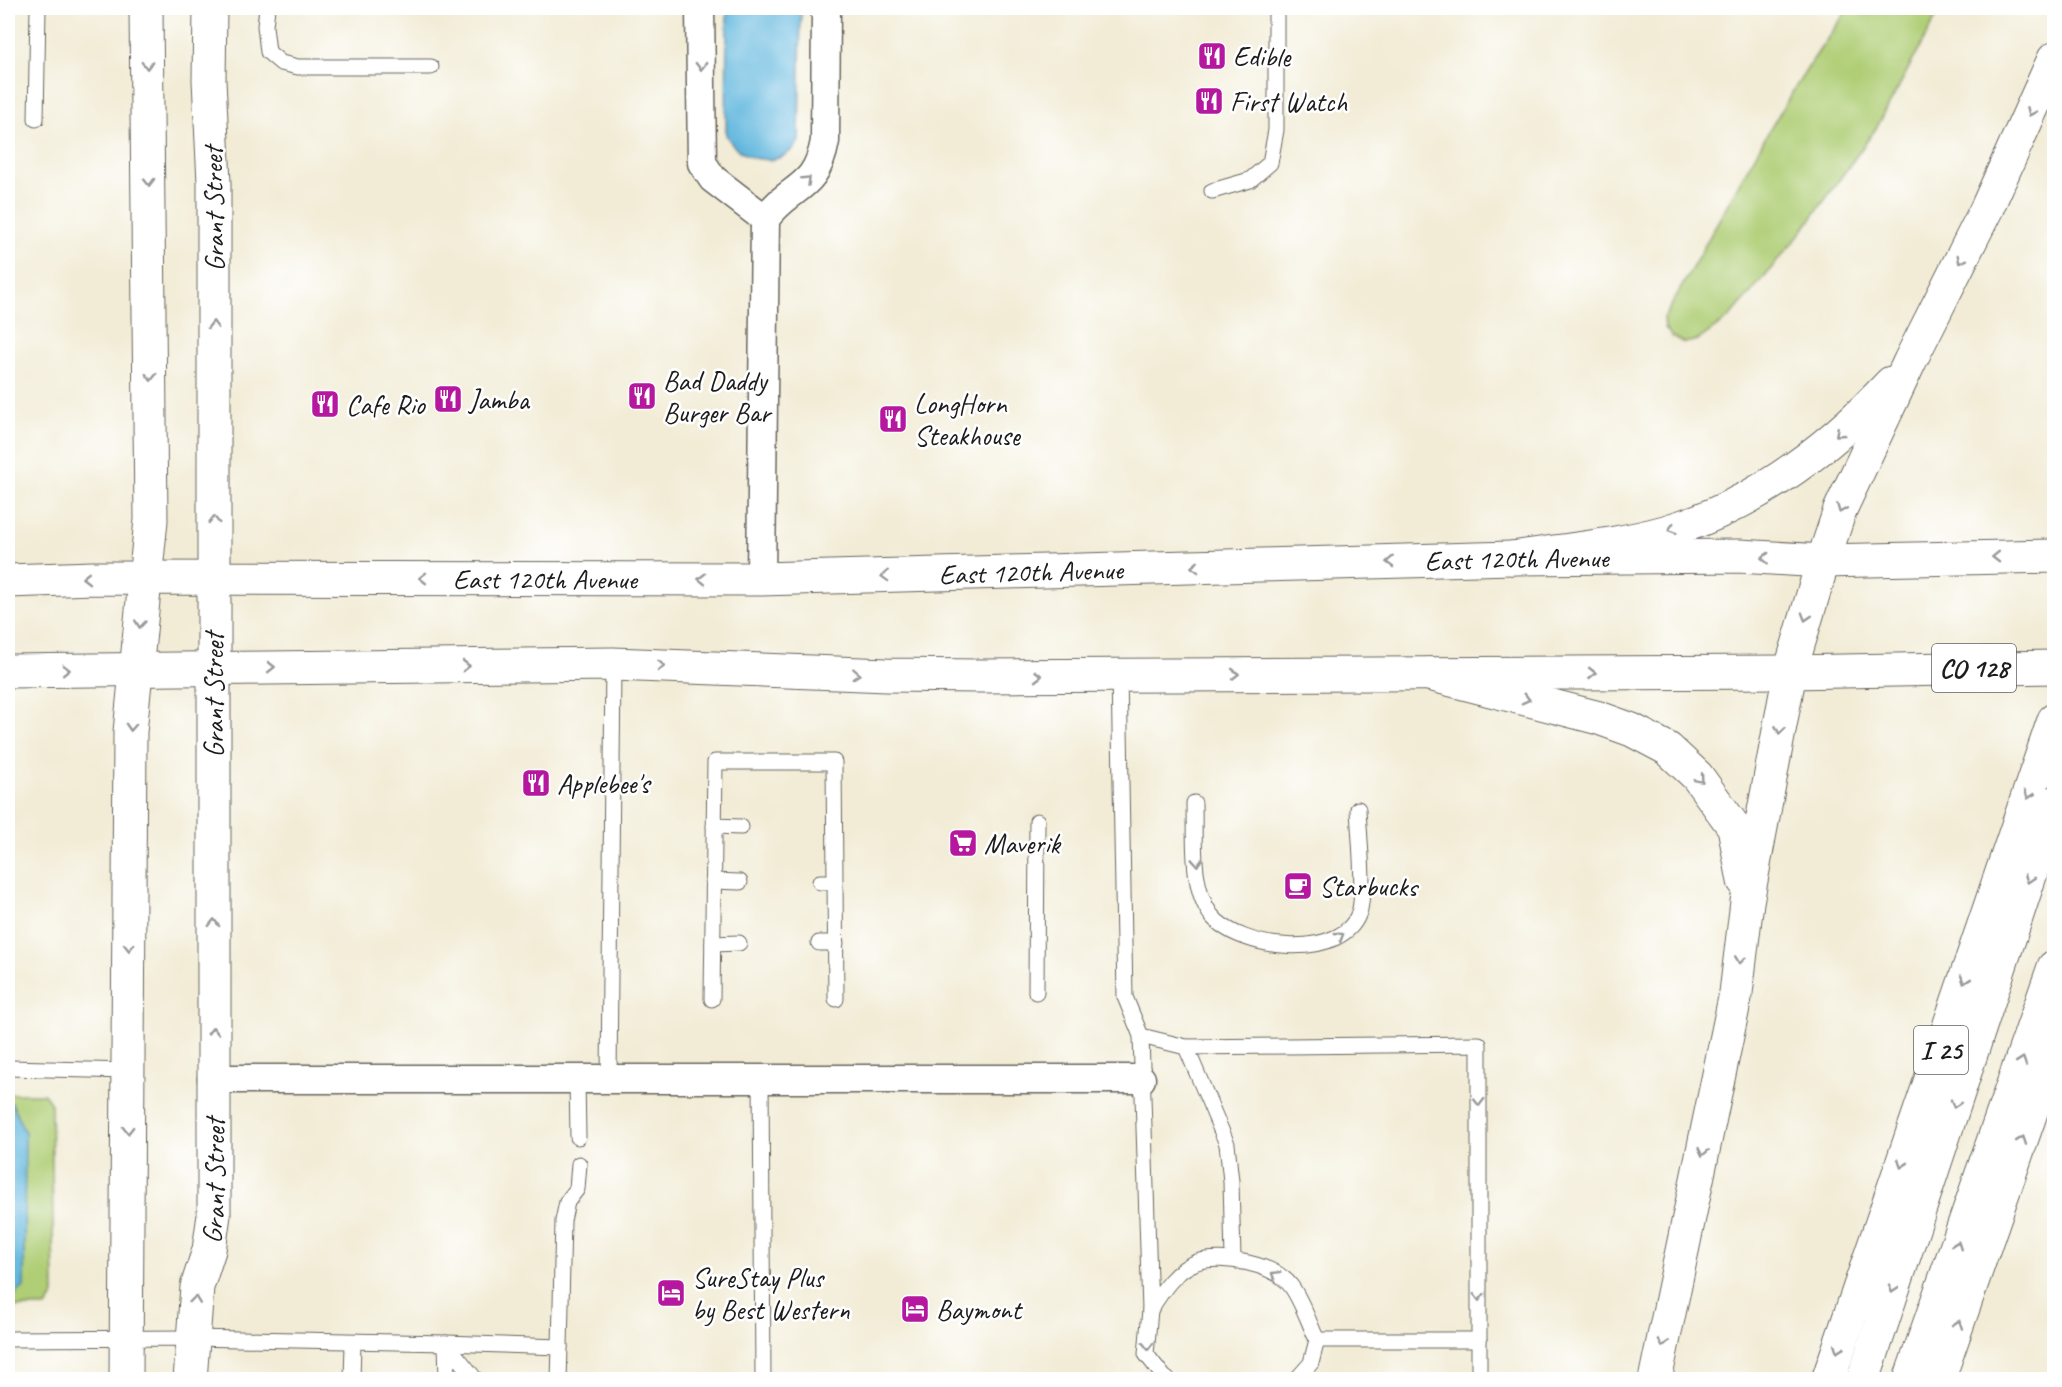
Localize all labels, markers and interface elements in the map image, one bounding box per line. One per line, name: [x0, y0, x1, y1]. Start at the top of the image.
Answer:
place label: Edible: [1233, 39, 1292, 74]
restaurant icon: Edible: [1196, 40, 1228, 72]
one-way arrow: [141, 61, 153, 70]
one-way arrow: [695, 61, 707, 70]
place label: First Watch: [1230, 84, 1347, 119]
restaurant icon: First Watch: [1193, 85, 1225, 117]
one-way arrow: [2026, 106, 2038, 117]
street label: Grant Street: [195, 143, 232, 272]
one-way arrow: [800, 176, 811, 187]
one-way arrow: [143, 177, 155, 186]
one-way arrow: [1957, 254, 1968, 265]
one-way arrow: [207, 321, 219, 330]
place label: Bad Daddy Burger Bar: [663, 363, 773, 430]
one-way arrow: [145, 372, 157, 381]
restaurant icon: Bad Daddy Burger Bar: [626, 380, 658, 412]
place label: Jamba: [467, 382, 530, 417]
restaurant icon: Jamba: [432, 383, 464, 415]
place label: LongHorn Steakhouse: [914, 386, 1021, 453]
place label: Cafe Rio: [346, 387, 427, 422]
restaurant icon: Cafe Rio: [309, 388, 341, 420]
restaurant icon: LongHorn Steakhouse: [877, 403, 909, 435]
one-way arrow: [1835, 425, 1846, 436]
one-way arrow: [1835, 503, 1848, 514]
one-way arrow: [208, 516, 220, 525]
one-way arrow: [1667, 522, 1678, 534]
street label: East 120th Avenue: [1424, 540, 1611, 578]
one-way arrow: [1760, 551, 1769, 564]
one-way arrow: [1992, 551, 2001, 564]
street label: East 120th Avenue: [938, 552, 1125, 592]
one-way arrow: [1386, 555, 1395, 568]
one-way arrow: [1191, 561, 1200, 573]
street label: East 120th Avenue: [453, 562, 639, 597]
one-way arrow: [880, 569, 889, 582]
one-way arrow: [81, 572, 90, 585]
one-way arrow: [419, 572, 428, 584]
one-way arrow: [698, 573, 707, 585]
one-way arrow: [1801, 611, 1813, 622]
one-way arrow: [134, 620, 147, 629]
street label: Grant Street: [196, 629, 231, 757]
road number: CO 128: [1932, 644, 2016, 692]
one-way arrow: [462, 660, 471, 672]
one-way arrow: [657, 660, 666, 672]
one-way arrow: [267, 661, 276, 673]
one-way arrow: [61, 664, 70, 676]
one-way arrow: [852, 667, 861, 680]
one-way arrow: [1588, 667, 1597, 679]
one-way arrow: [1230, 668, 1239, 680]
one-way arrow: [1034, 670, 1043, 682]
one-way arrow: [1521, 692, 1531, 705]
one-way arrow: [124, 723, 137, 732]
one-way arrow: [1774, 725, 1786, 735]
place label: Applebee's: [557, 766, 652, 801]
restaurant icon: Applebee's: [520, 767, 552, 799]
one-way arrow: [1693, 772, 1704, 783]
one-way arrow: [2023, 789, 2036, 800]
place label: Maverik: [984, 826, 1062, 861]
supermarket icon: Maverik: [947, 827, 979, 859]
one-way arrow: [1190, 857, 1203, 866]
place label: Starbucks: [1319, 869, 1419, 904]
cafe icon: Starbucks: [1282, 870, 1314, 902]
one-way arrow: [2024, 873, 2037, 884]
one-way arrow: [208, 919, 220, 928]
one-way arrow: [1334, 931, 1344, 943]
one-way arrow: [123, 942, 135, 951]
one-way arrow: [1734, 955, 1747, 964]
one-way arrow: [1960, 974, 1973, 985]
one-way arrow: [207, 1026, 219, 1035]
road number: I 25: [1914, 1026, 1968, 1074]
one-way arrow: [2014, 1056, 2027, 1067]
one-way arrow: [1473, 1098, 1485, 1107]
one-way arrow: [1949, 1098, 1962, 1109]
street label: Grant Street: [193, 1114, 232, 1245]
one-way arrow: [122, 1125, 134, 1134]
one-way arrow: [2014, 1135, 2027, 1146]
one-way arrow: [1697, 1147, 1710, 1157]
one-way arrow: [1896, 1158, 1909, 1169]
one-way arrow: [1950, 1240, 1963, 1251]
place label: SureStay Plus by Best Western: [692, 1260, 850, 1327]
one-way arrow: [1271, 1271, 1282, 1282]
hotel icon: SureStay Plus by Best Western: [655, 1277, 687, 1309]
one-way arrow: [1888, 1283, 1901, 1294]
place label: Baymont: [936, 1292, 1023, 1327]
hotel icon: Baymont: [899, 1293, 931, 1325]
one-way arrow: [1473, 1293, 1485, 1302]
one-way arrow: [189, 1296, 201, 1305]
one-way arrow: [1950, 1319, 1963, 1330]
one-way arrow: [1657, 1338, 1670, 1348]
one-way arrow: [1142, 1342, 1154, 1351]
one-way arrow: [1833, 1343, 1846, 1354]

